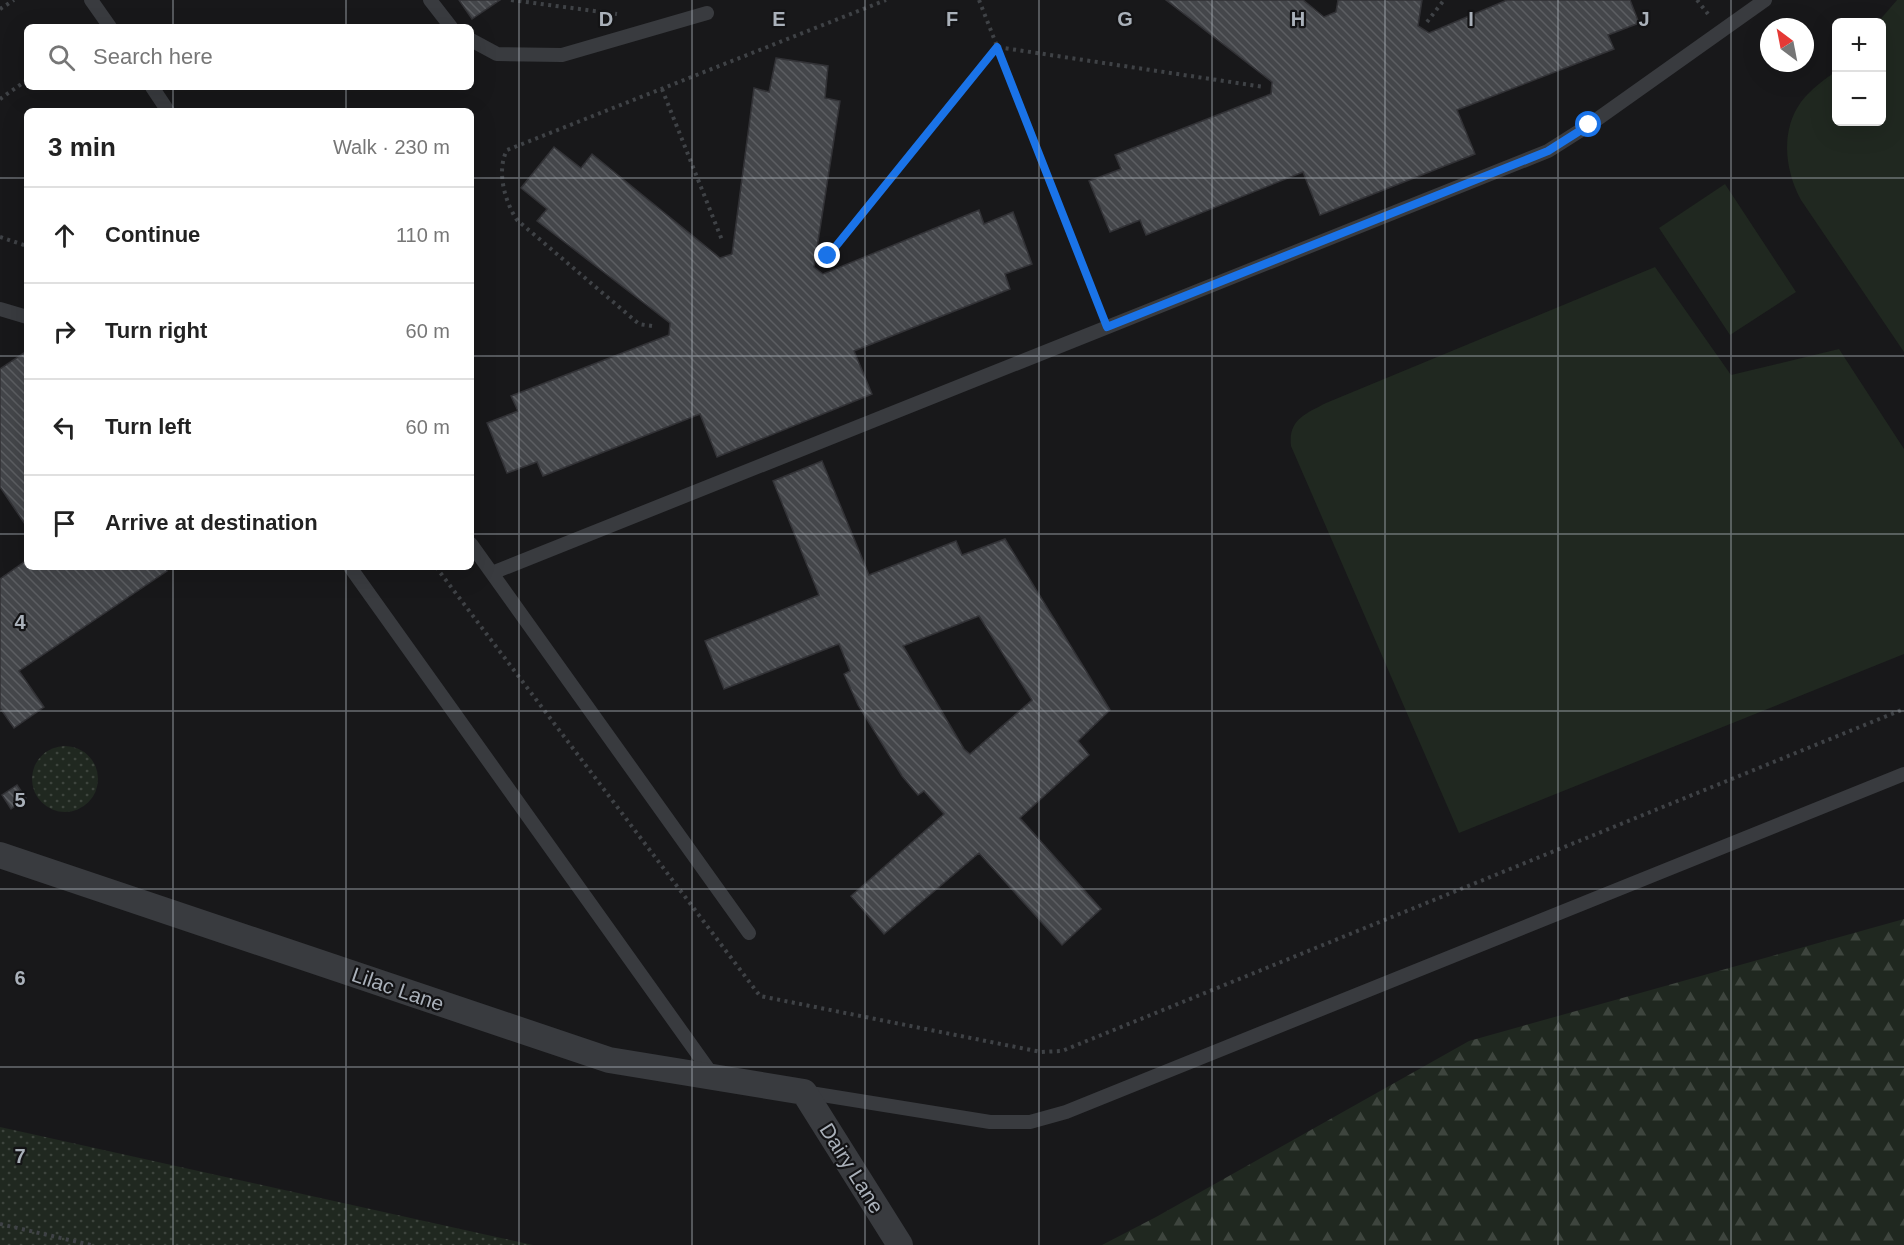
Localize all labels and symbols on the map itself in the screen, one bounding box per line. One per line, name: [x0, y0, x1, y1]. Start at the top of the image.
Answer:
text: D: [599, 8, 613, 30]
text: E: [772, 8, 786, 30]
text: F: [946, 8, 958, 30]
text: G: [1117, 8, 1133, 30]
text: H: [1291, 8, 1305, 30]
text: I: [1468, 8, 1474, 30]
text: J: [1638, 8, 1650, 30]
north arrow: [1760, 18, 1814, 72]
route start: [1575, 111, 1601, 137]
route end: [814, 242, 840, 268]
text: 4: [14, 611, 26, 633]
text: 5: [14, 789, 26, 811]
street label: Lilac Lane: [349, 963, 447, 1015]
text: 6: [14, 967, 26, 989]
street label: Dairy Lane: [815, 1119, 889, 1217]
text: 7: [14, 1145, 26, 1167]

